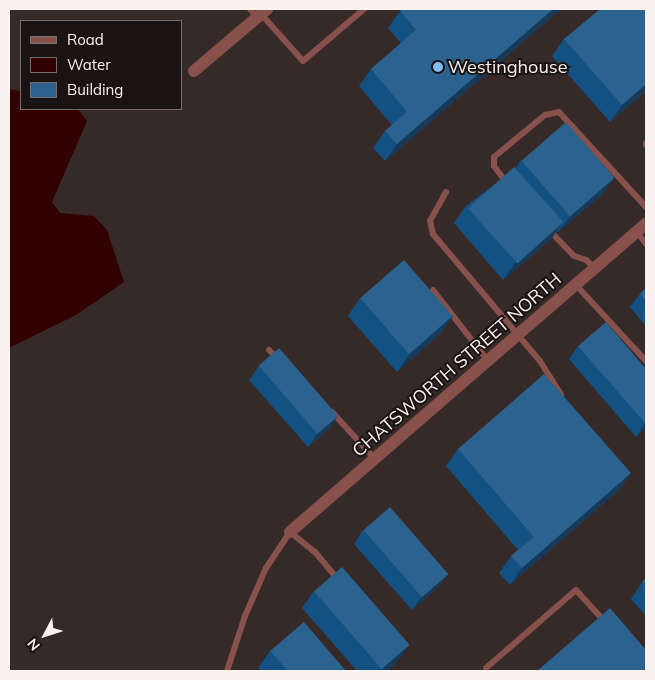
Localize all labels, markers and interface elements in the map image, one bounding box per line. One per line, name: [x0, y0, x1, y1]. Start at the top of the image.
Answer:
legend: [20, 20, 182, 110]
text: Road: [67, 30, 104, 49]
text: Water: [67, 55, 111, 74]
place label: Westinghouse: [448, 56, 568, 78]
marker: Westinghouse: [432, 61, 444, 73]
text: Building: [67, 80, 123, 99]
street label: CHATSWORTH STREET NORTH: [348, 268, 566, 462]
north arrow: [20, 610, 70, 660]
text: N: [23, 635, 44, 654]

